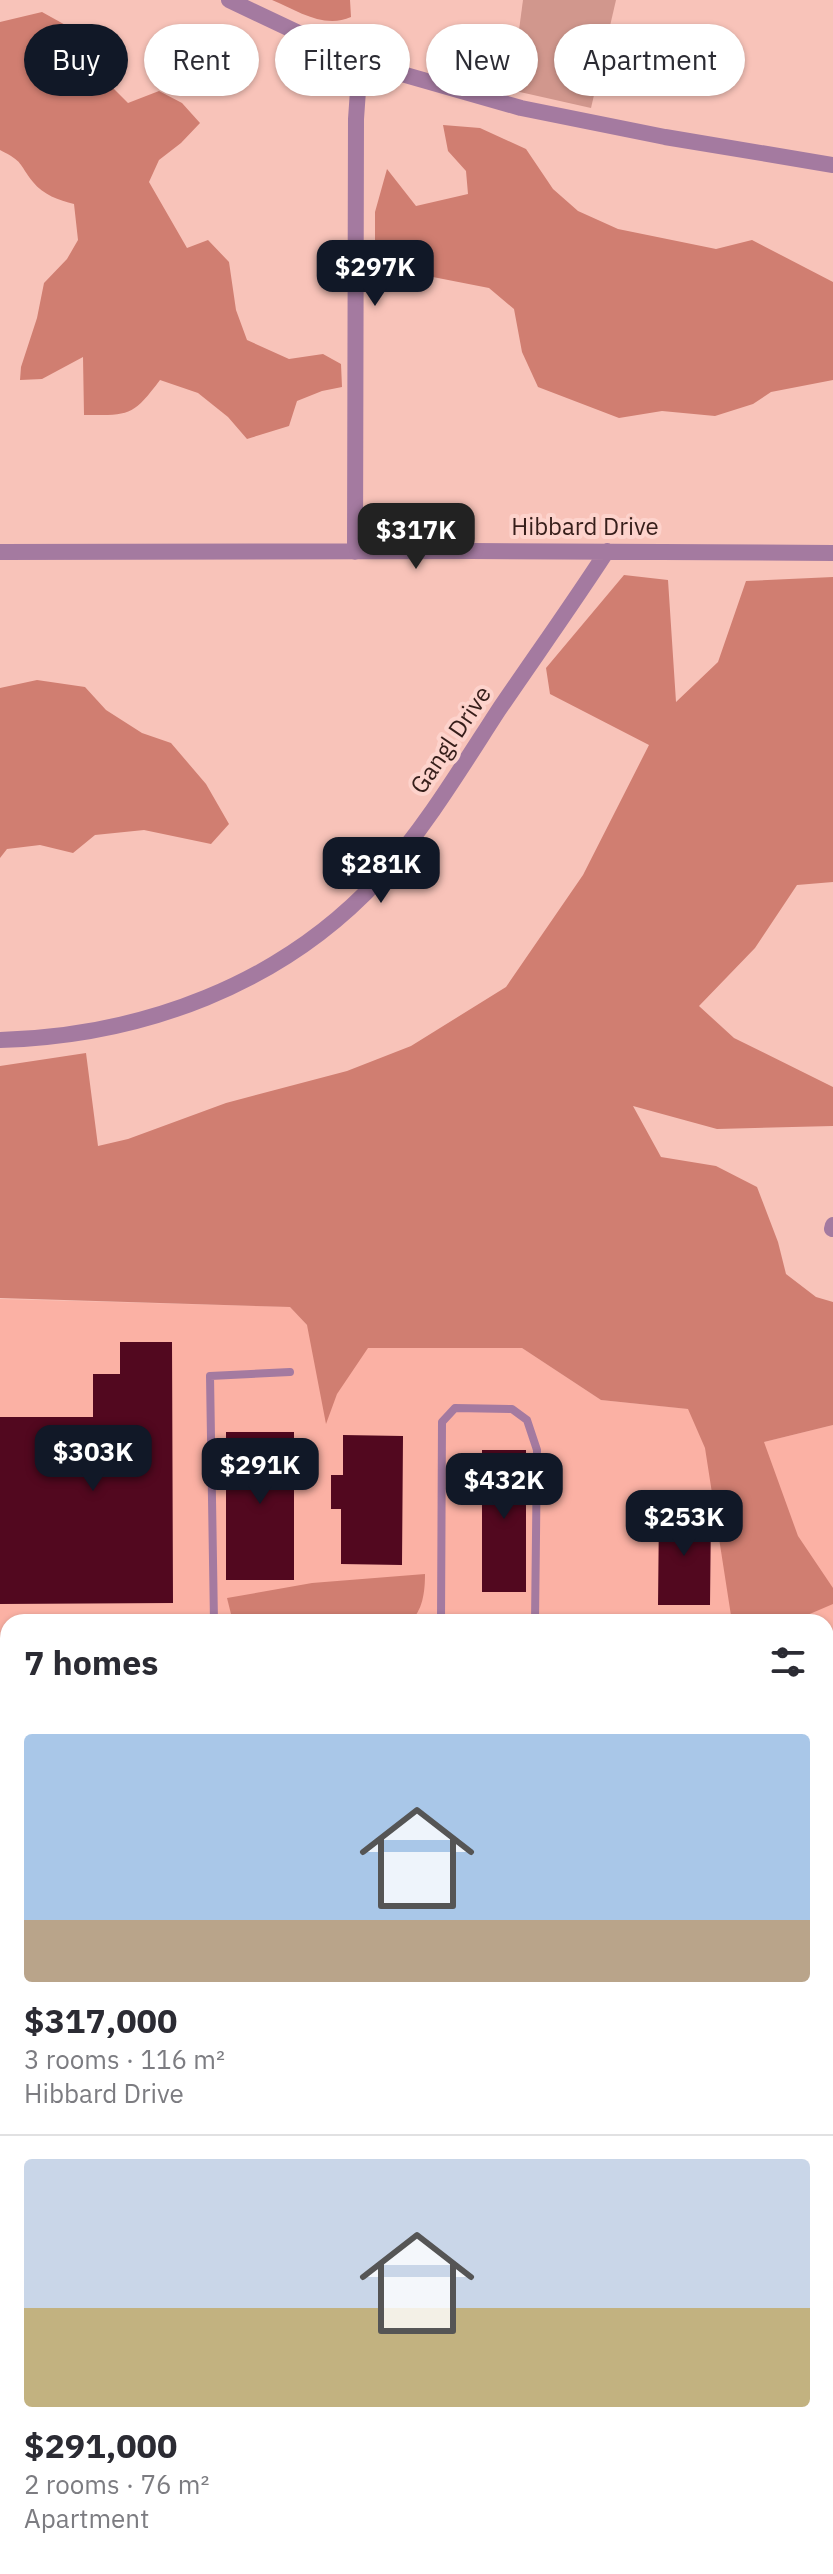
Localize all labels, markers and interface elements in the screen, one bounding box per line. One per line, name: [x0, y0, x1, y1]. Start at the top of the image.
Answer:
chip: Buy: [24, 24, 128, 96]
chip: Rent: [144, 24, 259, 96]
chip: Filters: [275, 24, 410, 96]
chip: New: [426, 24, 538, 96]
chip: Apartment: [554, 24, 745, 96]
pin: $297K: [319, 240, 431, 308]
text: $297K: [335, 249, 415, 283]
pin: $317K: [360, 503, 472, 571]
street label: Hibbard Drive: [511, 510, 659, 542]
text: $317K: [376, 512, 456, 546]
street label: Gangl Drive: [402, 679, 498, 800]
pin: $281K: [325, 837, 437, 905]
text: $281K: [341, 846, 421, 880]
pin: $303K: [37, 1425, 149, 1493]
text: $303K: [53, 1434, 133, 1468]
pin: $291K: [204, 1438, 316, 1506]
text: $291K: [220, 1447, 300, 1481]
pin: $432K: [448, 1453, 560, 1521]
text: $432K: [464, 1462, 544, 1496]
pin: $253K: [628, 1490, 740, 1558]
text: $253K: [644, 1499, 724, 1533]
text: 7 homes: [24, 1640, 159, 1684]
icon: filters: [766, 1640, 810, 1684]
icon: home: [345, 1786, 489, 1930]
text: $317,000: [24, 1998, 177, 2042]
text: 3 rooms · 116 m²: [24, 2042, 225, 2076]
text: Hibbard Drive: [24, 2076, 184, 2110]
icon: home: [345, 2211, 489, 2355]
text: $291,000: [24, 2423, 177, 2467]
text: 2 rooms · 76 m²: [24, 2467, 209, 2501]
text: Apartment: [24, 2501, 149, 2535]

